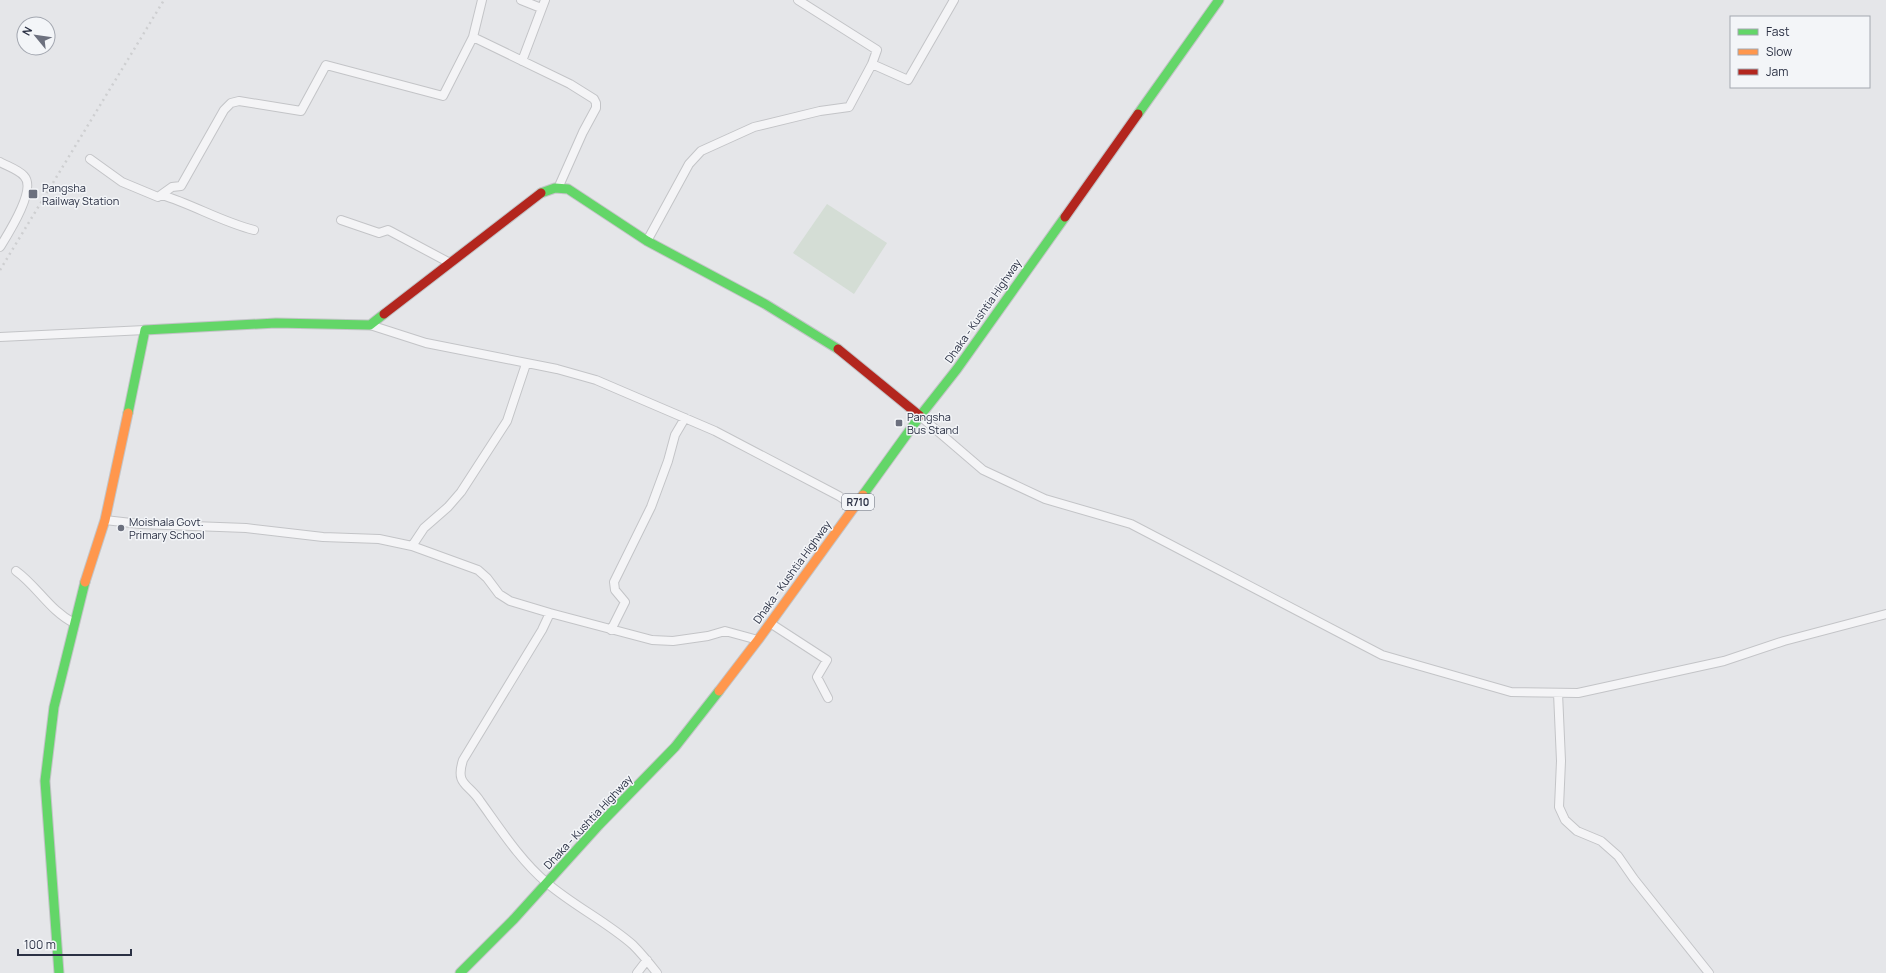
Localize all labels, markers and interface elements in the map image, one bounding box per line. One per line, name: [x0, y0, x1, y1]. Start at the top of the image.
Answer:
north arrow: [16, 16, 56, 56]
legend: [1730, 16, 1870, 88]
text: Fast: [1766, 23, 1790, 40]
text: N: [18, 24, 35, 38]
text: Slow: [1766, 43, 1792, 60]
text: Jam: [1766, 63, 1788, 80]
place label: Pangsha Railway Station: [42, 180, 119, 208]
marker: Pangsha Railway Station: [27, 188, 39, 200]
street label: Dhaka - Kushtia Highway: [941, 256, 1024, 366]
place label: Pangsha Bus Stand: [907, 409, 959, 437]
marker: Pangsha Bus Stand: [894, 418, 904, 428]
road number: R710: [842, 494, 874, 510]
place label: Moishala Govt. Primary School: [129, 514, 205, 542]
street label: Dhaka - Kushtia Highway: [749, 517, 834, 626]
marker: Moishala Govt. Primary School: [116, 523, 126, 533]
street label: Dhaka - Kushtia Highway: [540, 771, 635, 872]
scale bar: [18, 931, 131, 957]
text: 100 m: [24, 936, 56, 953]

